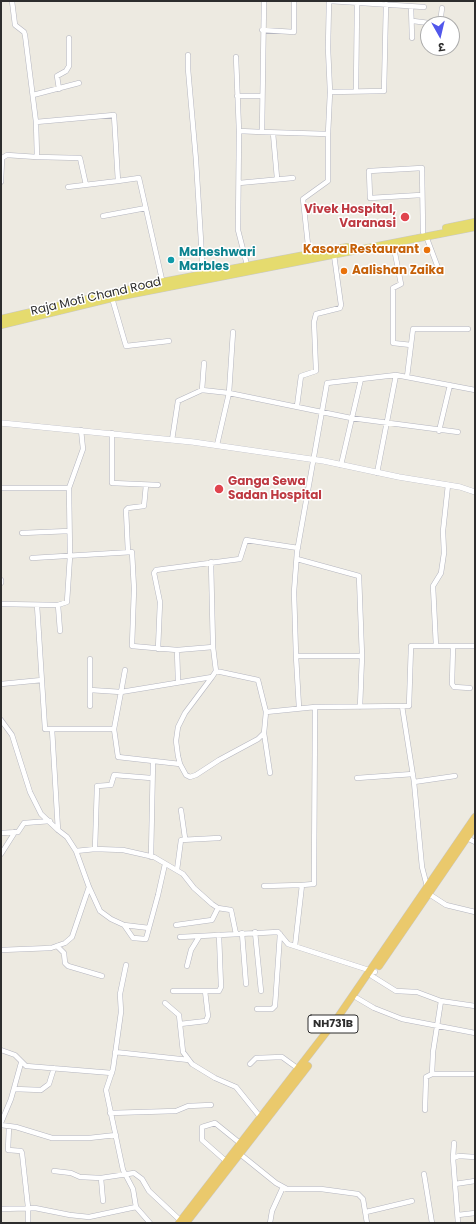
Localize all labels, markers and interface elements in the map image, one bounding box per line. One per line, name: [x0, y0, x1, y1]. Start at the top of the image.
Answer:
north arrow: [420, 16, 460, 56]
text: उ: [437, 39, 446, 55]
place label: Vivek Hospital, Varanasi: [304, 203, 396, 231]
marker: Vivek Hospital, Varanasi: [399, 211, 411, 223]
place label: Kasora Restaurant: [303, 243, 419, 257]
marker: Kasora Restaurant: [422, 245, 432, 255]
place label: Maheshwari Marbles: [179, 246, 256, 274]
marker: Maheshwari Marbles: [166, 255, 176, 265]
place label: Aalishan Zaika: [352, 264, 444, 278]
marker: Aalishan Zaika: [339, 266, 349, 276]
street label: Raja Moti Chand Road: [29, 275, 163, 319]
place label: Ganga Sewa Sadan Hospital: [228, 475, 322, 503]
marker: Ganga Sewa Sadan Hospital: [213, 483, 225, 495]
road number: NH731B: [308, 1015, 358, 1033]

